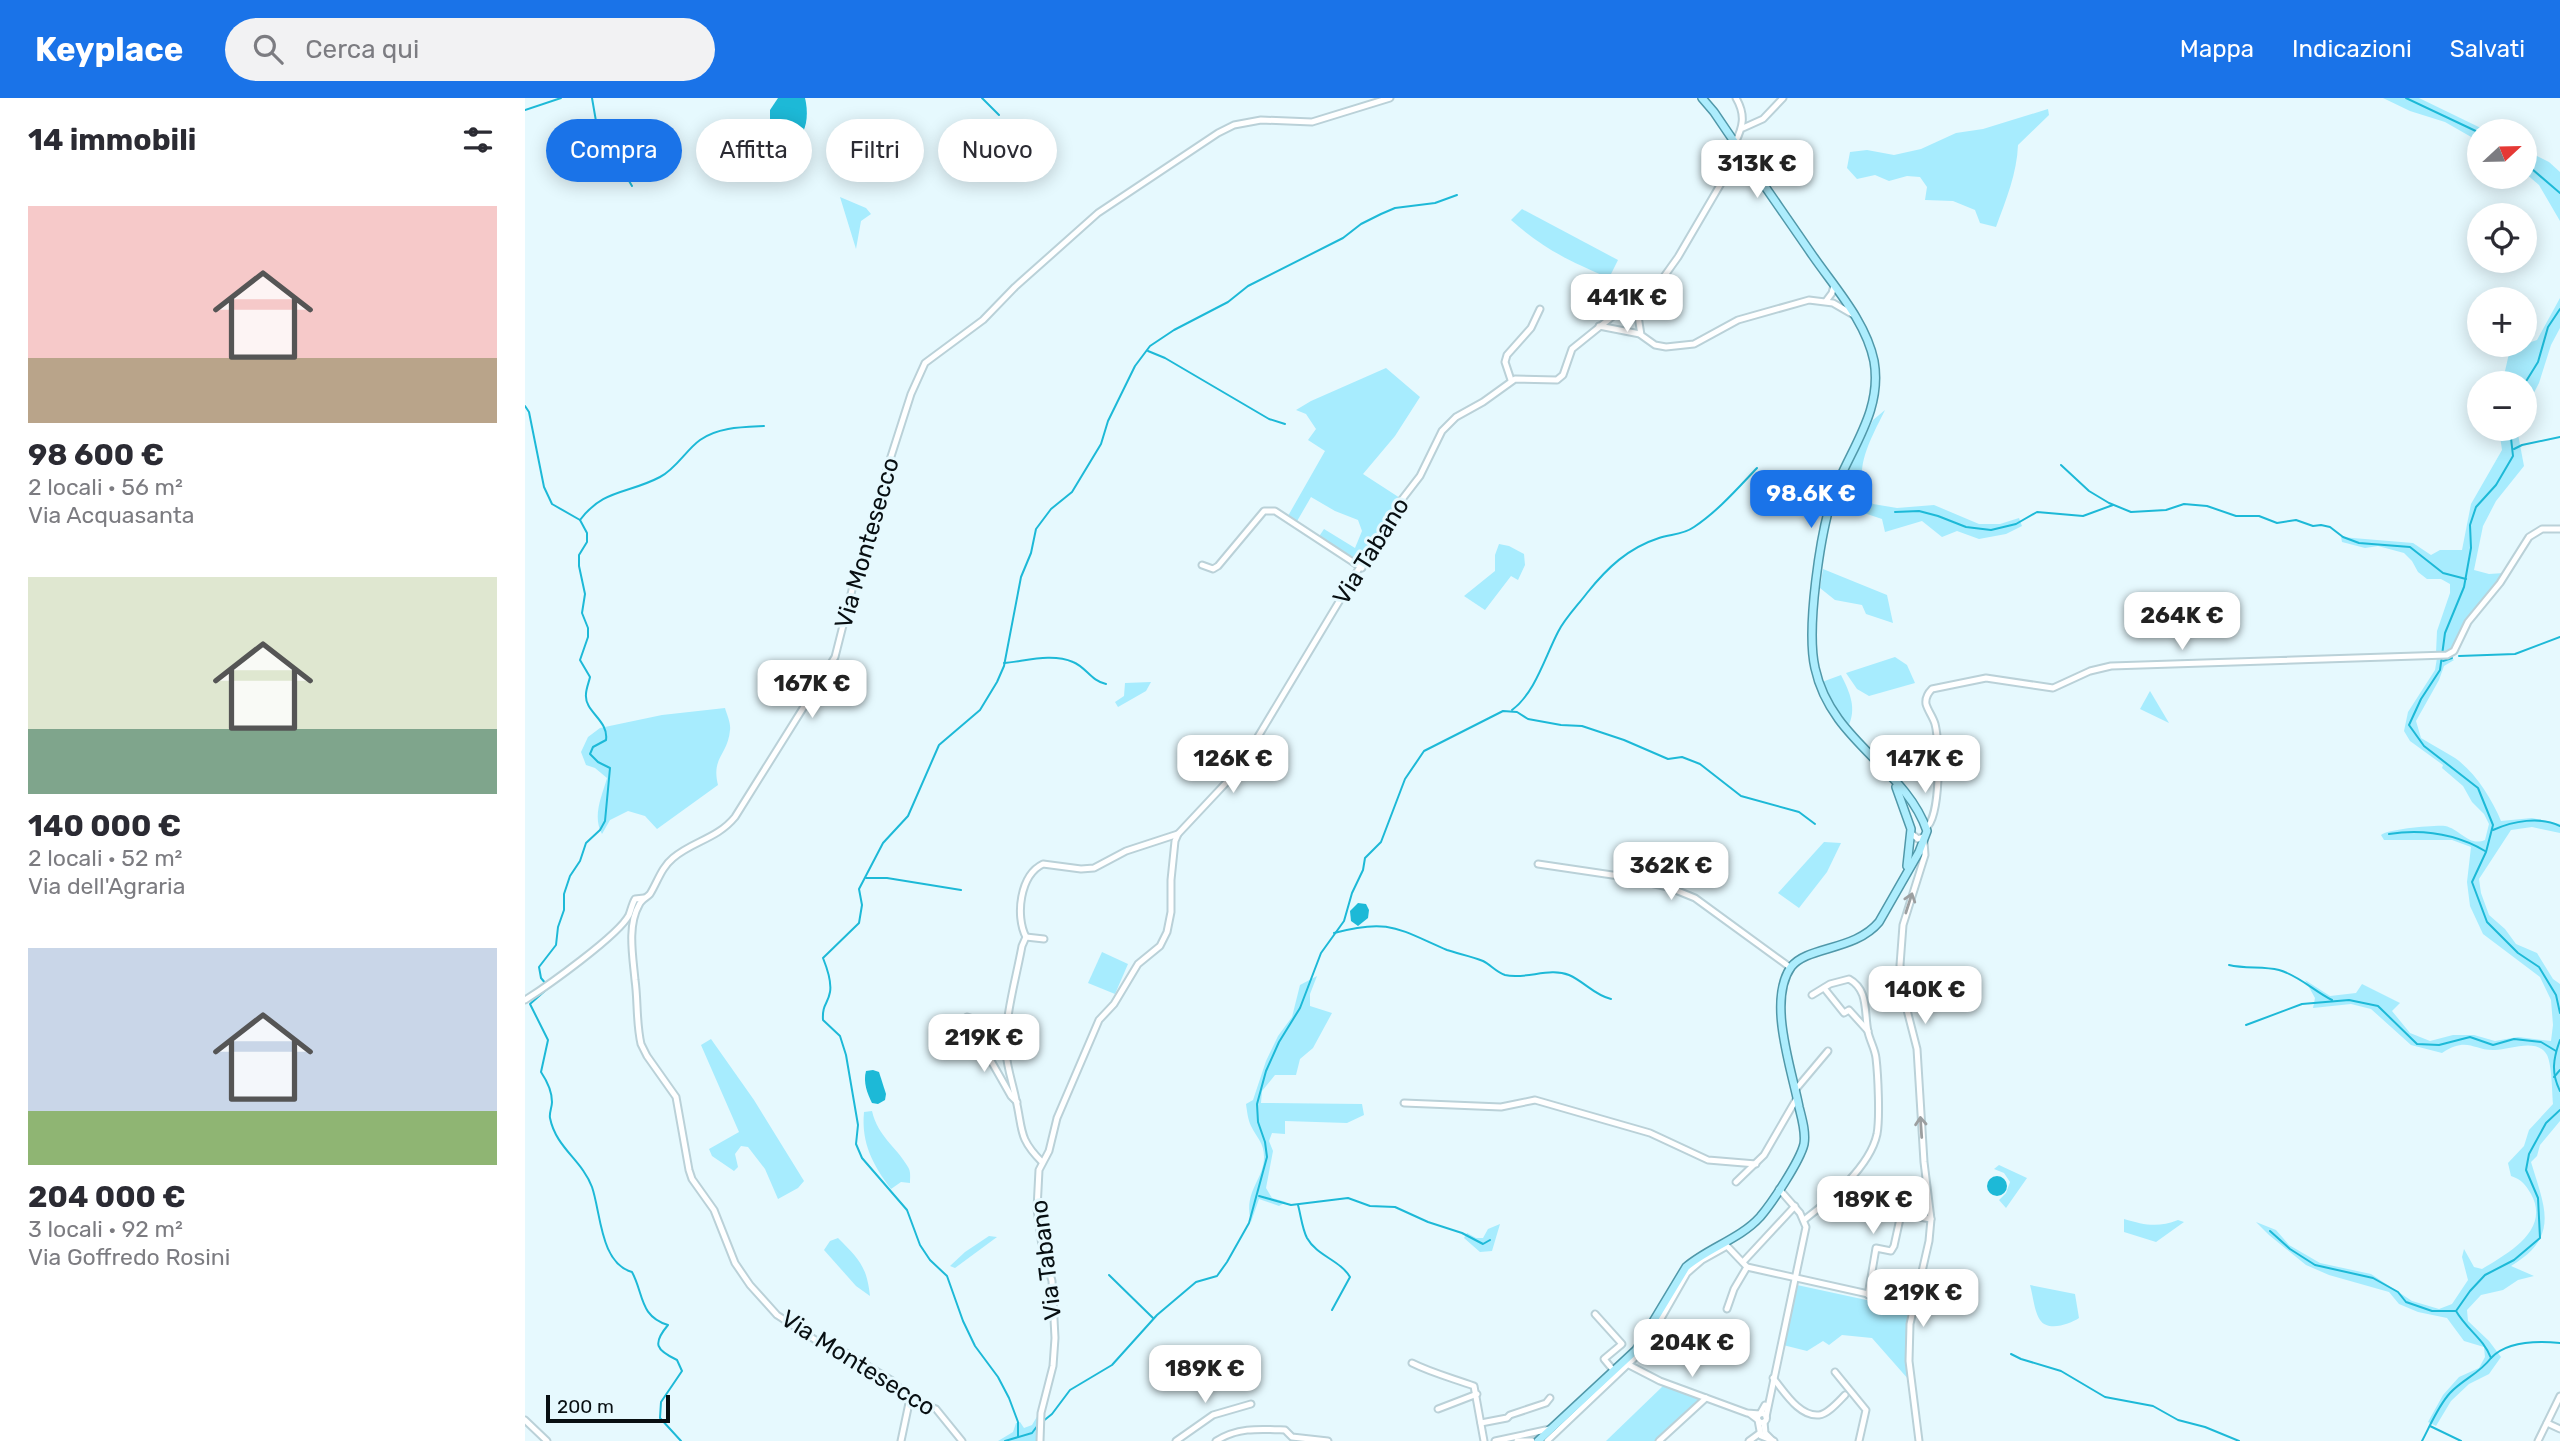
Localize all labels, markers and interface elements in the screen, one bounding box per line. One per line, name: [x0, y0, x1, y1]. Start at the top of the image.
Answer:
search box: [225, 18, 715, 81]
text: Keyplace: [35, 30, 183, 69]
icon: search: [249, 30, 287, 68]
text: Cerca qui: [305, 34, 419, 65]
text: Mappa: [2180, 35, 2254, 63]
text: Indicazioni: [2292, 35, 2412, 63]
text: Salvati: [2450, 35, 2525, 63]
chip: Compra: [546, 119, 682, 182]
chip: Affitta: [696, 119, 812, 182]
chip: Filtri: [826, 119, 924, 182]
chip: Nuovo: [938, 119, 1057, 182]
north arrow: [2467, 119, 2537, 189]
map controls: [2467, 119, 2537, 441]
icon: filters: [459, 121, 497, 159]
text: 14 immobili: [28, 122, 196, 158]
pin: 313K €: [1700, 140, 1814, 200]
text: 313K €: [1717, 149, 1797, 177]
button: locate: [2467, 203, 2537, 273]
icon: home: [200, 252, 326, 378]
pin: 441K €: [1570, 274, 1684, 334]
text: 441K €: [1587, 283, 1667, 311]
button: +: [2467, 287, 2537, 357]
button: −: [2467, 371, 2537, 441]
text: 98 600 €: [28, 437, 164, 473]
street label: Via Montesecco: [829, 454, 905, 632]
pin: 98.6K €: [1746, 470, 1876, 530]
text: 2 locali · 56 m²: [28, 473, 183, 501]
text: 98.6K €: [1766, 479, 1856, 507]
street label: Via Tabano: [1327, 492, 1415, 610]
text: Via Acquasanta: [28, 501, 194, 529]
pin: 264K €: [2125, 592, 2239, 652]
text: 264K €: [2140, 601, 2224, 629]
icon: home: [200, 623, 326, 749]
pin: 167K €: [755, 660, 869, 720]
text: 167K €: [774, 669, 850, 697]
pin: 126K €: [1176, 736, 1290, 795]
pin: 147K €: [1868, 736, 1982, 795]
text: 126K €: [1193, 744, 1273, 772]
text: 147K €: [1886, 744, 1964, 772]
text: 140 000 €: [28, 808, 181, 844]
pin: 362K €: [1614, 842, 1728, 902]
text: 2 locali · 52 m²: [28, 844, 182, 872]
text: 362K €: [1629, 851, 1713, 879]
text: Via dell'Agraria: [28, 872, 185, 900]
one-way arrow: [1904, 892, 1916, 914]
pin: 140K €: [1868, 967, 1982, 1026]
text: 140K €: [1885, 975, 1965, 1003]
icon: home: [200, 994, 326, 1120]
pin: 219K €: [927, 1014, 1041, 1074]
text: 219K €: [944, 1023, 1024, 1051]
one-way arrow: [1915, 1116, 1928, 1139]
pin: 189K €: [1816, 1176, 1930, 1236]
text: 204 000 €: [28, 1179, 186, 1215]
text: 189K €: [1833, 1185, 1913, 1213]
street label: Via Tabano: [1025, 1198, 1067, 1322]
text: 3 locali · 92 m²: [28, 1215, 183, 1243]
text: Via Goffredo Rosini: [28, 1243, 230, 1271]
pin: 219K €: [1866, 1270, 1980, 1329]
text: 219K €: [1883, 1278, 1963, 1306]
street label: Via Montesecco: [776, 1304, 940, 1422]
pin: 204K €: [1635, 1320, 1749, 1379]
text: 204K €: [1650, 1328, 1734, 1356]
pin: 189K €: [1148, 1346, 1262, 1405]
text: 189K €: [1165, 1354, 1245, 1382]
scale bar: [546, 1392, 670, 1424]
text: 200 m: [557, 1395, 614, 1418]

